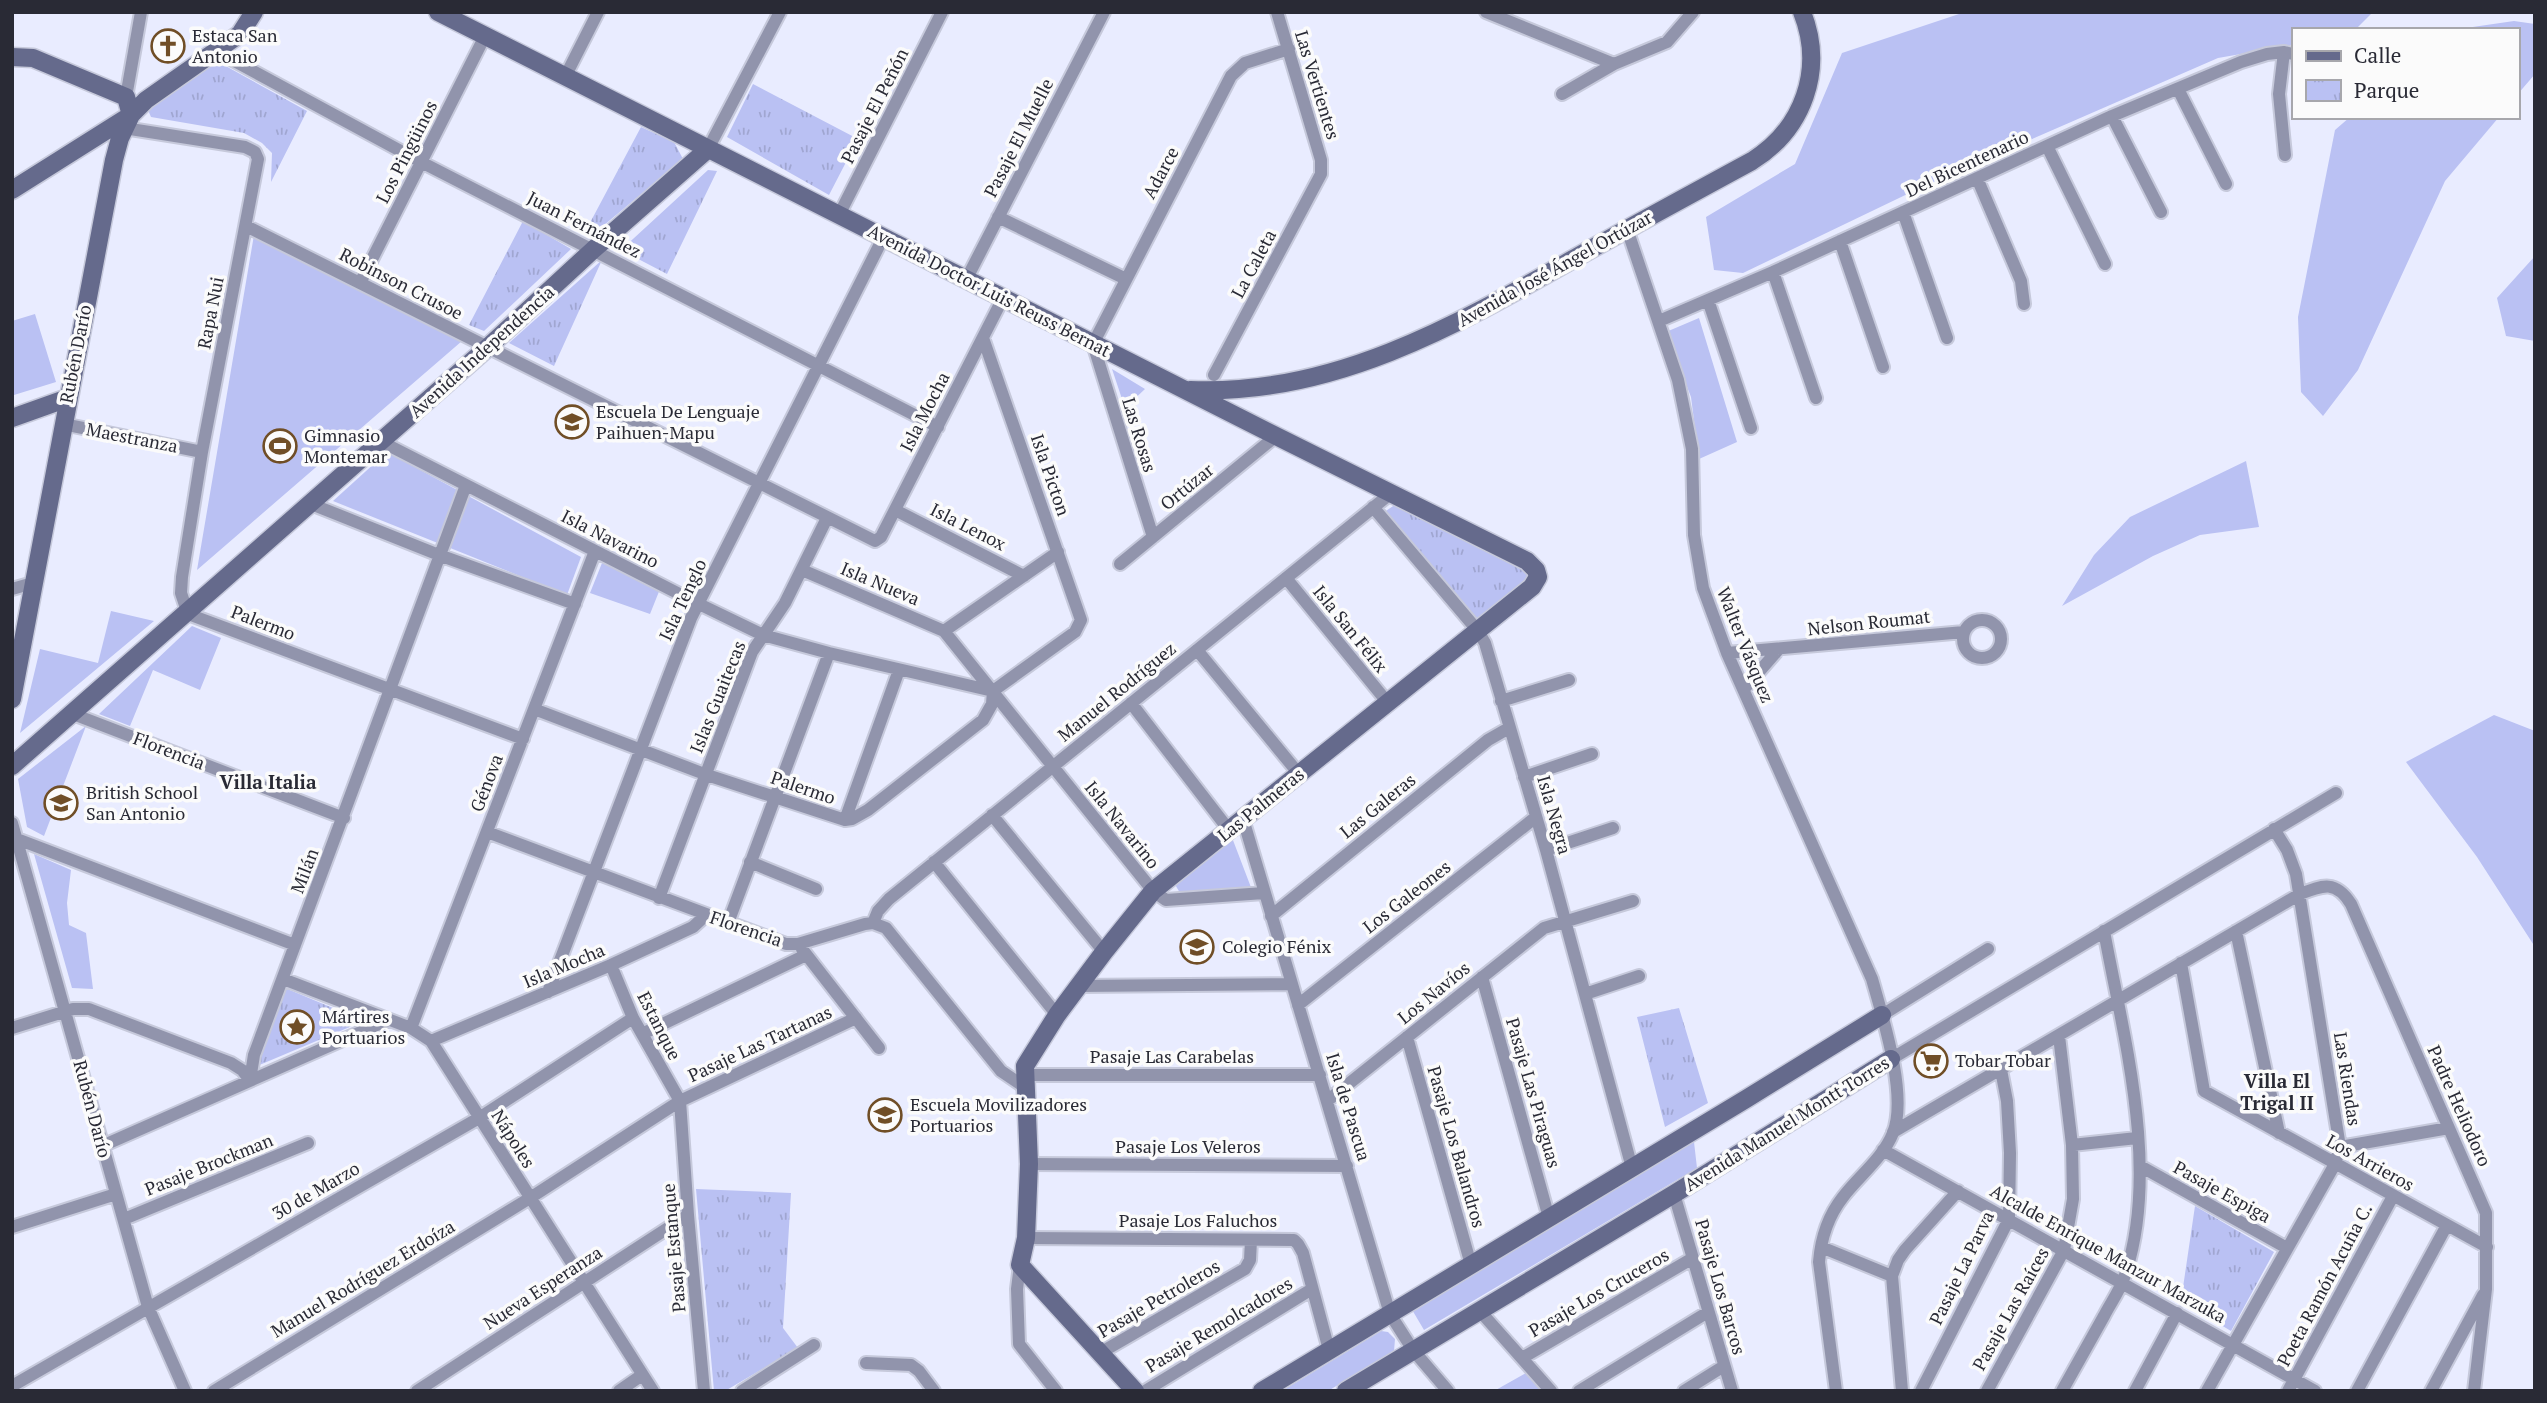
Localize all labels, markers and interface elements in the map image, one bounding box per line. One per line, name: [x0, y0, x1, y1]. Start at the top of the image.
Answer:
place label: Estaca San Antonio: [192, 23, 278, 68]
church icon: Estaca San Antonio: [149, 27, 187, 65]
street label: Las Vertientes: [1290, 27, 1346, 142]
legend: [2292, 28, 2519, 119]
text: Calle: [2354, 41, 2401, 69]
street label: Pasaje El Peñón: [835, 44, 914, 167]
street label: Pasaje El Muelle: [978, 74, 1058, 201]
text: Parque: [2354, 76, 2419, 104]
street label: Los Pingüinos: [370, 96, 442, 207]
street label: Del Bicentenario: [1901, 124, 2032, 202]
street label: Adarce: [1137, 142, 1184, 203]
street label: Juan Fernández: [524, 185, 645, 263]
street label: Avenida José Ángel Ortúzar: [1453, 205, 1656, 332]
street label: Avenida Doctor Luis Reuss Bernat: [864, 218, 1115, 362]
street label: La Caleta: [1225, 225, 1281, 302]
street label: Robinson Crusoe: [336, 242, 467, 325]
street label: Rapa Nui: [191, 275, 229, 351]
street label: Avenida Independencia: [404, 280, 559, 423]
street label: Rubén Darío: [54, 302, 96, 405]
street label: Isla Mocha: [894, 368, 954, 456]
street label: Las Rosas: [1117, 394, 1163, 475]
place label: Escuela De Lenguaje Paihuen-Mapu: [596, 399, 760, 444]
school or university icon: Escuela De Lenguaje Paihuen-Mapu: [553, 403, 591, 441]
street label: Maestranza: [84, 416, 180, 458]
place label: Gimnasio Montemar: [304, 423, 388, 468]
sports icon: Gimnasio Montemar: [261, 427, 299, 465]
street label: Isla Picton: [1026, 431, 1076, 519]
street label: Ortúzar: [1155, 457, 1218, 515]
street label: Isla Lenox: [927, 497, 1011, 556]
street label: Isla Navarino: [558, 503, 663, 573]
street label: Isla Tenglo: [653, 555, 711, 644]
street label: Isla Nueva: [837, 556, 923, 610]
street label: Isla San Félix: [1308, 580, 1394, 678]
street label: Walter Vásquez: [1712, 583, 1780, 706]
street label: Palermo: [228, 599, 299, 645]
street label: Nelson Roumat: [1806, 604, 1932, 640]
street label: Manuel Rodríguez: [1052, 636, 1180, 746]
street label: Islas Guaitecas: [684, 637, 750, 756]
street label: Florencia: [130, 725, 209, 775]
street label: Génova: [464, 750, 508, 815]
street label: Las Palmeras: [1212, 762, 1309, 847]
street label: Palermo: [768, 765, 839, 809]
street label: Las Galeras: [1335, 767, 1420, 843]
district label: Villa Italia: [219, 769, 317, 794]
street label: Isla Negra: [1532, 773, 1578, 857]
street label: Isla Navarino: [1080, 775, 1166, 873]
place label: British School San Antonio: [86, 780, 198, 825]
school or university icon: British School San Antonio: [42, 784, 80, 822]
street label: Milán: [285, 844, 324, 897]
street label: Los Galeones: [1357, 854, 1455, 938]
street label: Florencia: [707, 905, 786, 952]
school or university icon: Colegio Fénix: [1178, 928, 1216, 966]
place label: Colegio Fénix: [1222, 934, 1332, 958]
street label: Isla Mocha: [519, 937, 608, 993]
street label: Los Navíos: [1392, 956, 1475, 1029]
street label: Estanque: [632, 987, 687, 1064]
street label: Pasaje Las Tartanas: [684, 999, 836, 1087]
place label: Mártires Portuarios: [322, 1004, 405, 1049]
place icon: Mártires Portuarios: [278, 1008, 316, 1046]
street label: Pasaje Las Piraguas: [1501, 1015, 1567, 1171]
street label: Las Riendas: [2329, 1030, 2367, 1127]
street label: Padre Heliodoro: [2423, 1041, 2497, 1170]
supermarket icon: Tobar Tobar: [1912, 1042, 1950, 1080]
street label: Pasaje Las Carabelas: [1090, 1044, 1254, 1068]
place label: Tobar Tobar: [1955, 1048, 2051, 1072]
street label: Isla de Pascua: [1321, 1050, 1377, 1164]
street label: Avenida Manuel Montt Torres: [1679, 1050, 1894, 1196]
street label: Rubén Darío: [68, 1057, 117, 1160]
street label: Pasaje Los Balandros: [1422, 1063, 1492, 1230]
district label: Villa El Trigal II: [2240, 1068, 2314, 1115]
place label: Escuela Movilizadores Portuarios: [910, 1092, 1087, 1137]
school or university icon: Escuela Movilizadores Portuarios: [866, 1096, 904, 1134]
street label: Nápoles: [487, 1105, 541, 1172]
street label: Pasaje Brockman: [141, 1127, 277, 1201]
street label: Los Arrieros: [2322, 1128, 2419, 1196]
street label: Pasaje Los Veleros: [1115, 1134, 1261, 1158]
street label: 30 de Marzo: [267, 1155, 364, 1225]
street label: Pasaje Espiga: [2170, 1155, 2275, 1228]
street label: Alcalde Enrique Manzur Marzuka: [1986, 1178, 2231, 1328]
street label: Pasaje Estanque: [655, 1183, 691, 1314]
street label: Poeta Ramón Acuña C.: [2271, 1199, 2377, 1370]
street label: Pasaje La Parva: [1923, 1207, 1999, 1328]
street label: Pasaje Los Faluchos: [1119, 1208, 1277, 1232]
street label: Manuel Rodríguez Erdoíza: [266, 1214, 459, 1343]
street label: Pasaje Los Barcos: [1690, 1216, 1752, 1357]
street label: Nueva Esperanza: [479, 1240, 606, 1335]
street label: Pasaje Los Cruceros: [1524, 1242, 1673, 1342]
street label: Pasaje Las Raíces: [1966, 1243, 2054, 1374]
street label: Pasaje Petroleros: [1093, 1253, 1224, 1343]
street label: Pasaje Remolcadores: [1140, 1271, 1296, 1378]

